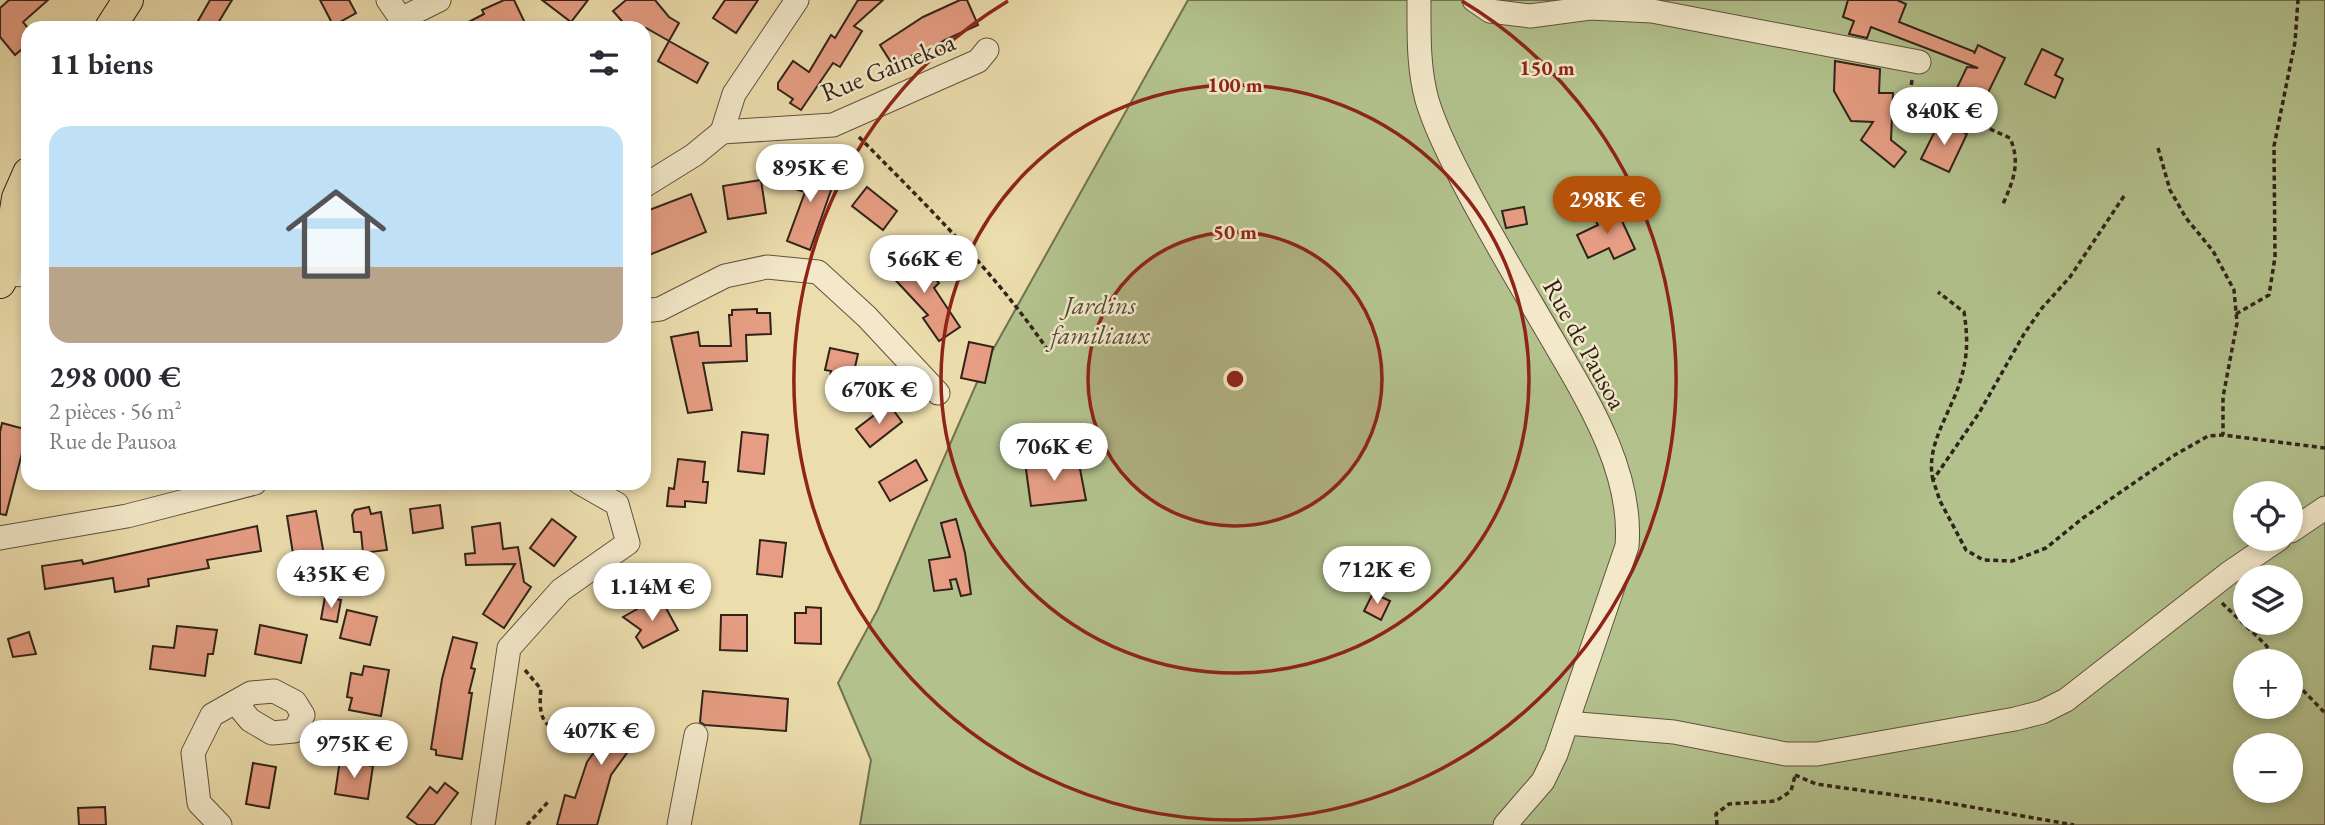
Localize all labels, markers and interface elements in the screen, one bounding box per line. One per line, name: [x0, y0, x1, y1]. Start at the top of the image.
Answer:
street label: Rue Gainekoa: [816, 24, 961, 109]
text: 11 biens: [49, 44, 153, 83]
icon: filters: [585, 44, 623, 82]
text: 150 m: [1519, 54, 1575, 81]
text: 100 m: [1207, 71, 1263, 98]
pin: 840K €: [1887, 88, 2001, 147]
text: 840K €: [1906, 95, 1982, 125]
pin: 895K €: [753, 144, 867, 204]
text: 895K €: [772, 152, 848, 182]
icon: home: [273, 171, 399, 297]
pin: 298K €: [1550, 176, 1664, 236]
text: 298K €: [1569, 184, 1645, 214]
text: 50 m: [1213, 218, 1257, 245]
pin: 566K €: [867, 236, 981, 295]
text: 566K €: [886, 243, 962, 273]
street label: Rue de Pausoa: [1535, 273, 1635, 416]
park label: Jardins familiaux: [1044, 288, 1151, 352]
text: 298 000 €: [49, 357, 181, 396]
pin: 670K €: [822, 366, 936, 426]
centre of rings: [1223, 367, 1247, 391]
text: 670K €: [841, 374, 917, 404]
text: 2 pièces · 56 m²: [49, 396, 182, 426]
pin: 706K €: [997, 424, 1111, 483]
text: Rue de Pausoa: [49, 426, 177, 456]
text: 706K €: [1016, 431, 1092, 461]
map controls: [2233, 481, 2303, 803]
button: locate: [2233, 481, 2303, 551]
pin: 712K €: [1320, 546, 1434, 606]
pin: 435K €: [274, 550, 388, 610]
text: 712K €: [1339, 554, 1415, 584]
text: 435K €: [293, 558, 369, 588]
pin: 1.14M €: [587, 564, 717, 623]
button: layers: [2233, 565, 2303, 635]
text: 1.14M €: [609, 571, 695, 601]
button: +: [2233, 649, 2303, 719]
pin: 407K €: [544, 708, 658, 767]
text: 407K €: [563, 715, 639, 745]
pin: 975K €: [297, 720, 411, 780]
text: 975K €: [316, 728, 392, 758]
button: −: [2233, 733, 2303, 803]

